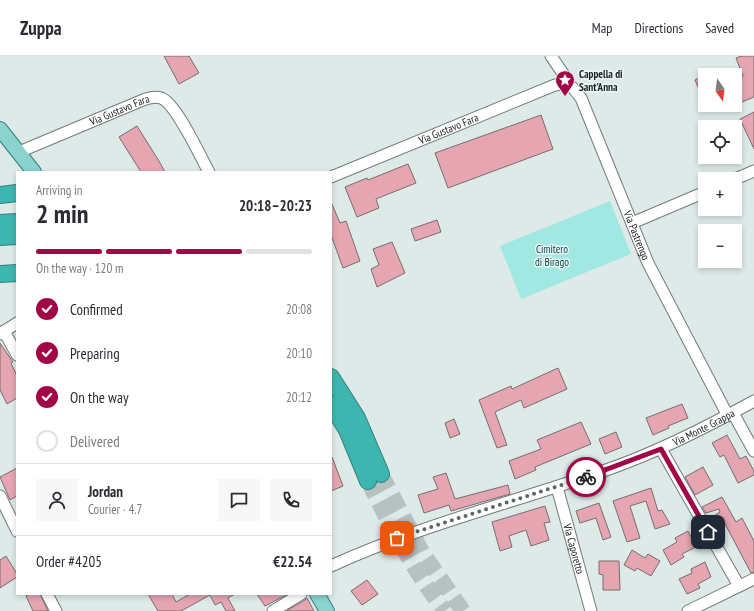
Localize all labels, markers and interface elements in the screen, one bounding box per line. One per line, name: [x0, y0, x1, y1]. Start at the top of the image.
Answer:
text: Zuppa: [20, 16, 62, 40]
text: Map: [592, 19, 612, 37]
text: Directions: [634, 19, 683, 37]
text: Saved: [705, 19, 734, 37]
place label: Cappella di Sant'Anna: [579, 67, 623, 94]
north arrow: [698, 68, 742, 112]
map controls: [698, 68, 742, 268]
place icon: Cappella di Sant'Anna: [554, 69, 576, 97]
street label: Via Gustavo Fara: [87, 91, 151, 129]
street label: Via Gustavo Fara: [416, 110, 480, 148]
button: locate: [698, 120, 742, 164]
button: +: [698, 172, 742, 216]
text: Arriving in: [36, 182, 83, 199]
text: 20:18–20:23: [239, 196, 312, 215]
text: 2 min: [36, 197, 89, 230]
street label: Via Pastrengo: [620, 208, 653, 262]
button: −: [698, 224, 742, 268]
park label: Cimitero di Birago: [535, 242, 569, 269]
text: On the way · 120 m: [36, 260, 123, 277]
icon: check: [36, 298, 58, 320]
text: Confirmed: [70, 300, 123, 319]
text: 20:08: [286, 301, 312, 318]
icon: check: [36, 342, 58, 364]
text: Preparing: [70, 344, 120, 363]
text: 20:10: [286, 345, 312, 362]
icon: check: [36, 386, 58, 408]
text: On the way: [70, 388, 129, 407]
text: 20:12: [286, 389, 312, 406]
street label: Via Monte Grappa: [670, 406, 737, 449]
text: Delivered: [70, 432, 120, 451]
courier: [566, 457, 606, 497]
icon: bike: [575, 466, 597, 488]
button: person: [36, 479, 78, 521]
button: chat: [218, 479, 260, 521]
button: phone: [270, 479, 312, 521]
text: Jordan: [88, 482, 123, 501]
text: Courier · 4.7: [88, 501, 142, 518]
pin: [691, 515, 725, 549]
pin: [380, 521, 414, 555]
street label: Via Caporetto: [560, 521, 588, 576]
icon: home: [697, 521, 719, 543]
icon: bag: [386, 527, 408, 549]
text: Order #4205: [36, 552, 102, 571]
text: €22.54: [273, 552, 312, 571]

